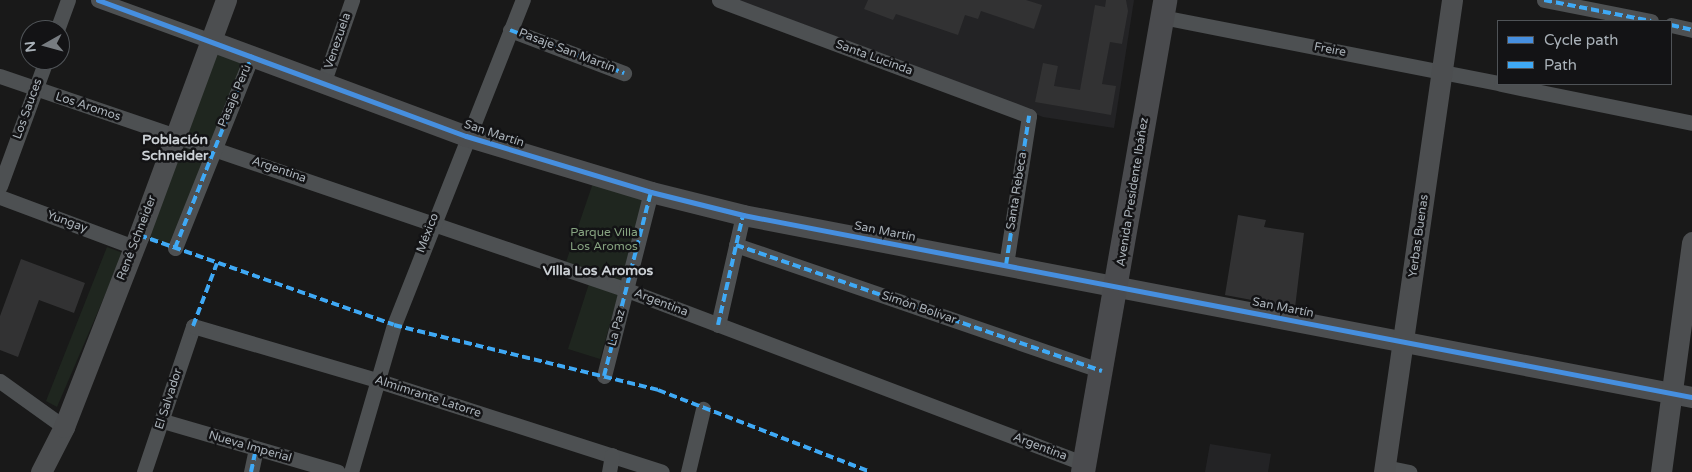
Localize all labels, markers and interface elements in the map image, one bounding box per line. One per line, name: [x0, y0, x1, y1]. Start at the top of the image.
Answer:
street label: Venezuela: [322, 11, 354, 71]
north arrow: [20, 20, 70, 70]
legend: [1497, 20, 1672, 85]
street label: Pasaje San Martín: [517, 26, 617, 76]
text: Cycle path: [1544, 31, 1618, 49]
street label: Santa Lucinda: [833, 37, 915, 79]
text: N: [21, 40, 40, 53]
street label: Freire: [1313, 40, 1347, 60]
text: Path: [1544, 56, 1577, 74]
street label: Pasaje Perú: [215, 63, 255, 129]
street label: Los Sauces: [10, 77, 46, 141]
street label: Los Aromos: [54, 90, 122, 124]
street label: Avenida Presidente Ibáñez: [1114, 116, 1152, 268]
street label: San Martín: [462, 118, 526, 150]
district label: Población Schneider: [142, 132, 208, 164]
street label: Santa Rebeca: [1004, 151, 1030, 231]
street label: Argentina: [250, 154, 308, 186]
street label: René Schneider: [114, 194, 160, 282]
street label: Yerbas Buenas: [1406, 194, 1432, 278]
street label: Yungay: [45, 208, 89, 236]
street label: México: [414, 211, 442, 255]
street label: San Martín: [853, 219, 917, 245]
park label: Parque Villa Los Aromos: [570, 226, 638, 254]
district label: Villa Los Aromos: [543, 263, 653, 279]
street label: Argentina: [632, 286, 690, 320]
street label: Simón Bolívar: [880, 288, 958, 328]
street label: San Martín: [1251, 295, 1315, 321]
street label: La Paz: [605, 308, 629, 348]
street label: El Salvador: [152, 367, 186, 431]
street label: Almimrante Latorre: [373, 373, 483, 421]
street label: Nueva Imperial: [207, 428, 293, 466]
street label: Argentina: [1011, 430, 1069, 464]

